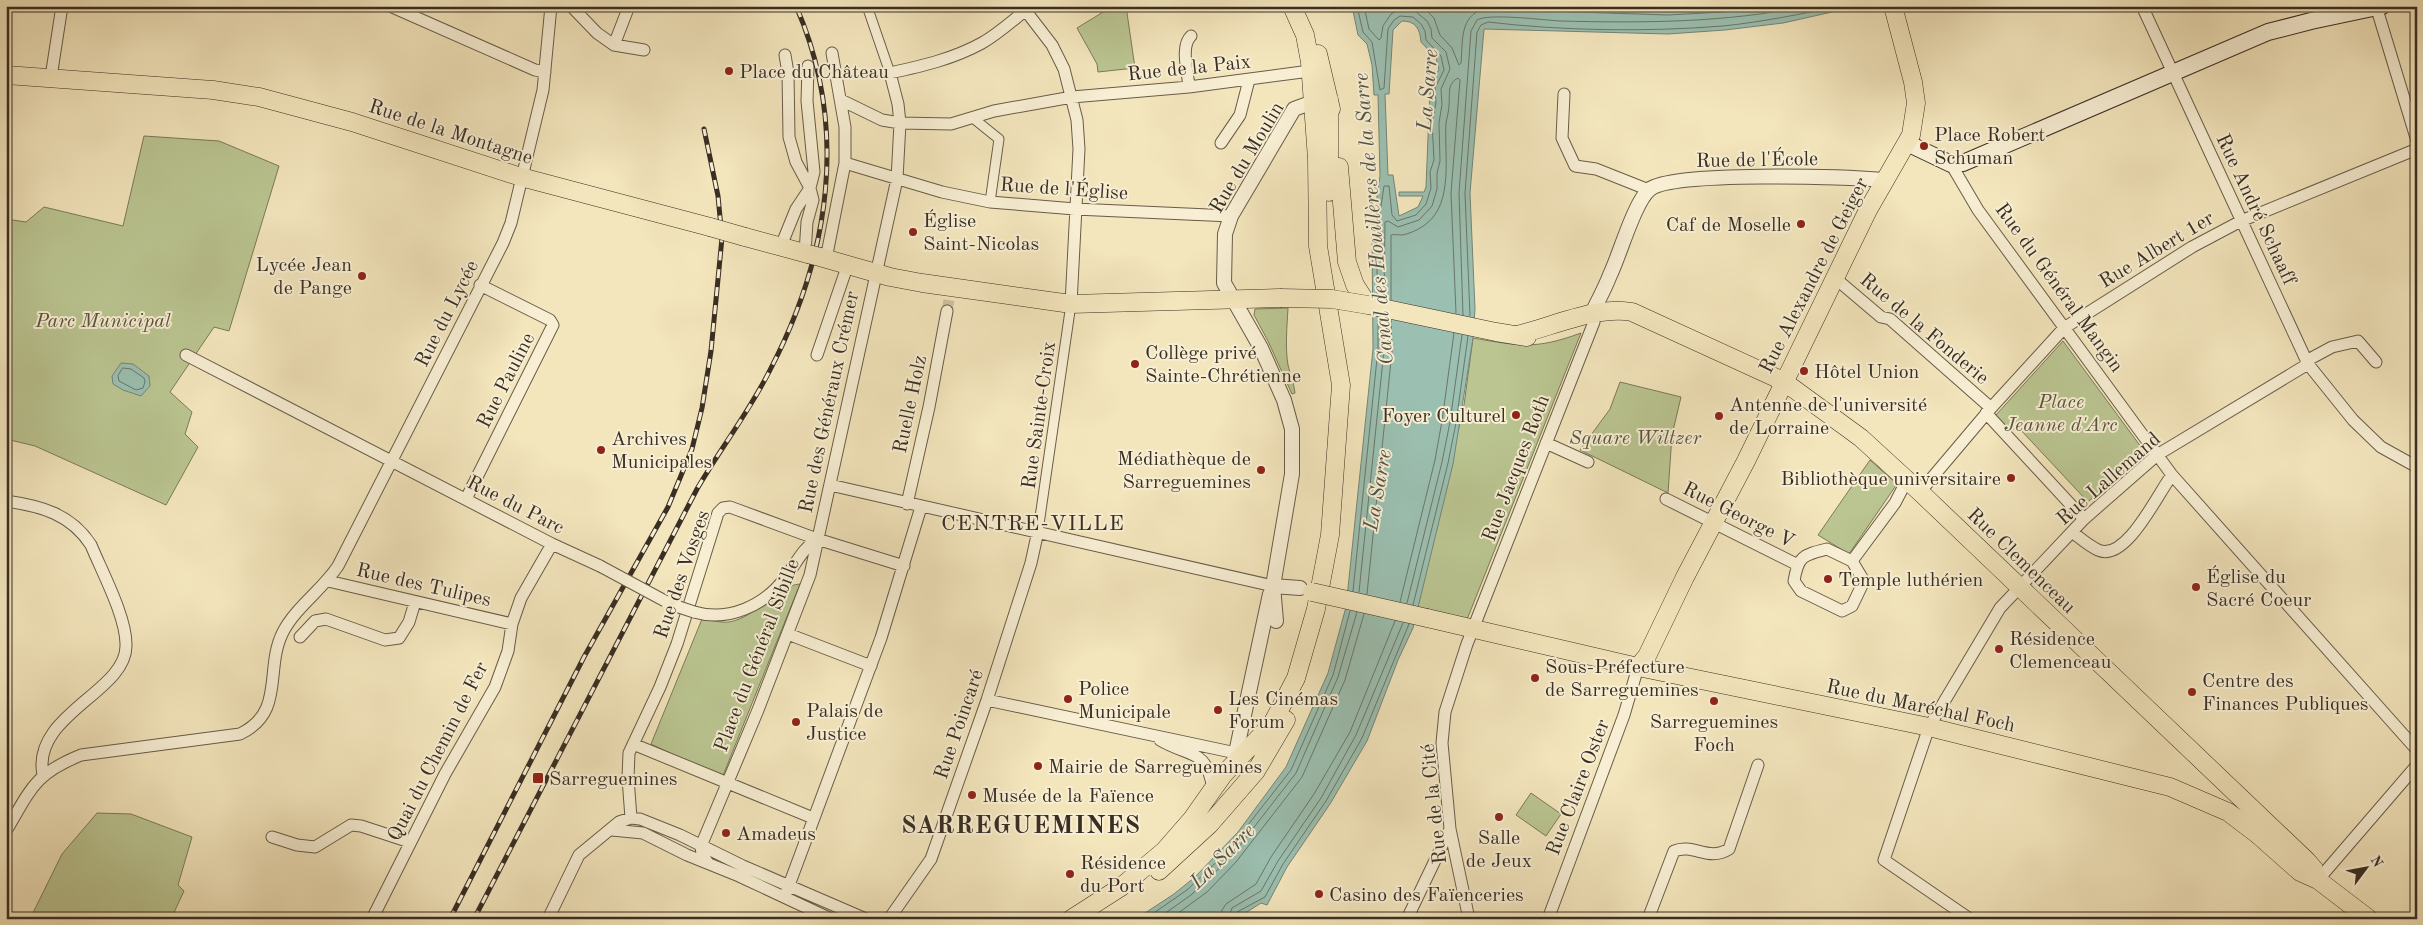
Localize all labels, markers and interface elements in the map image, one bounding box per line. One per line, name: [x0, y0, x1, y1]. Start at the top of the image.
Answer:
water label: La Sarre: [1414, 48, 1443, 133]
street label: Rue de la Paix: [1126, 53, 1252, 85]
place label: Place du Château: [739, 63, 889, 83]
marker: Place du Château: [723, 65, 735, 77]
water label: Canal des Houillères de la Sarre: [1351, 72, 1398, 366]
street label: Rue de la Montagne: [366, 97, 535, 169]
street label: Rue du Moulin: [1207, 99, 1289, 217]
place label: Place Robert Schuman: [1934, 126, 2045, 169]
street label: Rue André Schaaff: [2211, 131, 2300, 290]
marker: Place Robert Schuman: [1918, 140, 1930, 152]
street label: Rue de l'École: [1696, 147, 1818, 172]
street label: Rue de l'Église: [999, 173, 1129, 204]
street label: Rue Alexandre de Geiger: [1757, 175, 1873, 377]
street label: Rue du Général Mangin: [1990, 200, 2126, 377]
place label: Église Saint-Nicolas: [923, 209, 1039, 255]
street label: Rue Albert 1er: [2096, 209, 2218, 293]
place label: Caf de Moselle: [1666, 216, 1791, 236]
marker: Caf de Moselle: [1795, 218, 1807, 230]
marker: Église Saint-Nicolas: [907, 226, 919, 238]
place label: Lycée Jean de Pange: [256, 256, 352, 299]
street label: Rue du Lycée: [412, 257, 483, 370]
marker: Lycée Jean de Pange: [356, 270, 368, 282]
street label: Rue de la Fonderie: [1856, 270, 1992, 389]
street label: Rue des Généraux Crémer: [797, 290, 863, 515]
park label: Parc Municipal: [34, 312, 171, 332]
street label: Rue Pauline: [474, 330, 539, 432]
street label: Rue Sainte-Croix: [1020, 340, 1060, 491]
place label: Collège privé Sainte-Chrétienne: [1145, 344, 1301, 387]
street label: Ruelle Holz: [891, 354, 931, 455]
marker: Collège privé Sainte-Chrétienne: [1129, 358, 1141, 370]
place label: Hôtel Union: [1814, 363, 1920, 383]
marker: Hôtel Union: [1798, 365, 1810, 377]
street label: Rue Jacques Roth: [1480, 392, 1554, 545]
park label: Place Jeanne d'Arc: [2004, 393, 2118, 436]
place label: Antenne de l'université de Lorraine: [1729, 396, 1927, 439]
place label: Foyer Culturel: [1381, 407, 1506, 427]
marker: Foyer Culturel: [1510, 409, 1522, 421]
marker: Antenne de l'université de Lorraine: [1713, 410, 1725, 422]
park label: Square Wiltzer: [1569, 429, 1701, 449]
street label: Rue Lallemand: [2054, 429, 2165, 530]
place label: Archives Municipales: [611, 430, 712, 473]
marker: Archives Municipales: [595, 444, 607, 456]
water label: La Sarre: [1361, 448, 1396, 534]
place label: Médiathèque de Sarreguemines: [1117, 450, 1251, 493]
marker: Médiathèque de Sarreguemines: [1255, 464, 1267, 476]
place label: Bibliothèque universitaire: [1781, 470, 2001, 490]
marker: Bibliothèque universitaire: [2005, 472, 2017, 484]
street label: Rue du Parc: [463, 473, 567, 539]
street label: Rue George V: [1679, 479, 1797, 553]
street label: Rue Clemenceau: [1963, 505, 2079, 618]
street label: Rue des Vosges: [652, 508, 714, 642]
district label: CENTRE-VILLE: [941, 513, 1125, 535]
street label: Place du Général Sibille: [712, 556, 804, 755]
street label: Rue des Tulipes: [354, 561, 493, 611]
place label: Église du Sacré Coeur: [2206, 565, 2311, 611]
place label: Temple luthérien: [1838, 571, 1984, 591]
marker: Temple luthérien: [1822, 573, 1834, 585]
marker: Église du Sacré Coeur: [2190, 581, 2202, 593]
place label: Résidence Clemenceau: [2009, 630, 2112, 673]
marker: Résidence Clemenceau: [1993, 643, 2005, 655]
place label: Sous-Préfecture de Sarreguemines: [1545, 658, 1699, 701]
street label: Quai du Chemin de Fer: [385, 659, 493, 845]
street label: Rue Poincaré: [932, 667, 988, 782]
marker: Sous-Préfecture de Sarreguemines: [1529, 672, 1541, 684]
place label: Centre des Finances Publiques: [2202, 672, 2369, 715]
street label: Rue du Maréchal Foch: [1824, 677, 2017, 737]
place label: Police Municipale: [1078, 680, 1171, 723]
marker: Centre des Finances Publiques: [2186, 686, 2198, 698]
place label: Les Cinémas Forum: [1228, 690, 1338, 733]
marker: Police Municipale: [1062, 693, 1074, 705]
marker: Sarreguemines Foch: [1708, 695, 1720, 707]
place label: Palais de Justice: [806, 702, 883, 745]
marker: Les Cinémas Forum: [1212, 704, 1224, 716]
place label: Sarreguemines Foch: [1650, 713, 1778, 756]
marker: Palais de Justice: [790, 716, 802, 728]
street label: Rue Claire Oster: [1544, 717, 1614, 859]
street label: Rue de la Cité: [1419, 743, 1451, 865]
place label: Mairie de Sarreguemines: [1048, 758, 1262, 778]
marker: Mairie de Sarreguemines: [1032, 760, 1044, 772]
place label: Sarreguemines: [549, 770, 678, 790]
marker: Sarreguemines: [531, 771, 545, 785]
place label: Musée de la Faïence: [982, 787, 1154, 807]
marker: Musée de la Faïence: [966, 789, 978, 801]
marker: Salle de Jeux: [1493, 811, 1505, 823]
district label: SARREGUEMINES: [901, 814, 1141, 839]
water label: La Sarre: [1186, 821, 1260, 894]
place label: Amadeus: [736, 825, 816, 845]
marker: Amadeus: [720, 827, 732, 839]
place label: Salle de Jeux: [1466, 829, 1532, 872]
north arrow: [2340, 842, 2390, 892]
text: N: [2367, 853, 2385, 870]
place label: Résidence du Port: [1080, 854, 1166, 897]
marker: Résidence du Port: [1064, 868, 1076, 880]
place label: Casino des Faïenceries: [1329, 886, 1524, 906]
marker: Casino des Faïenceries: [1313, 888, 1325, 900]

